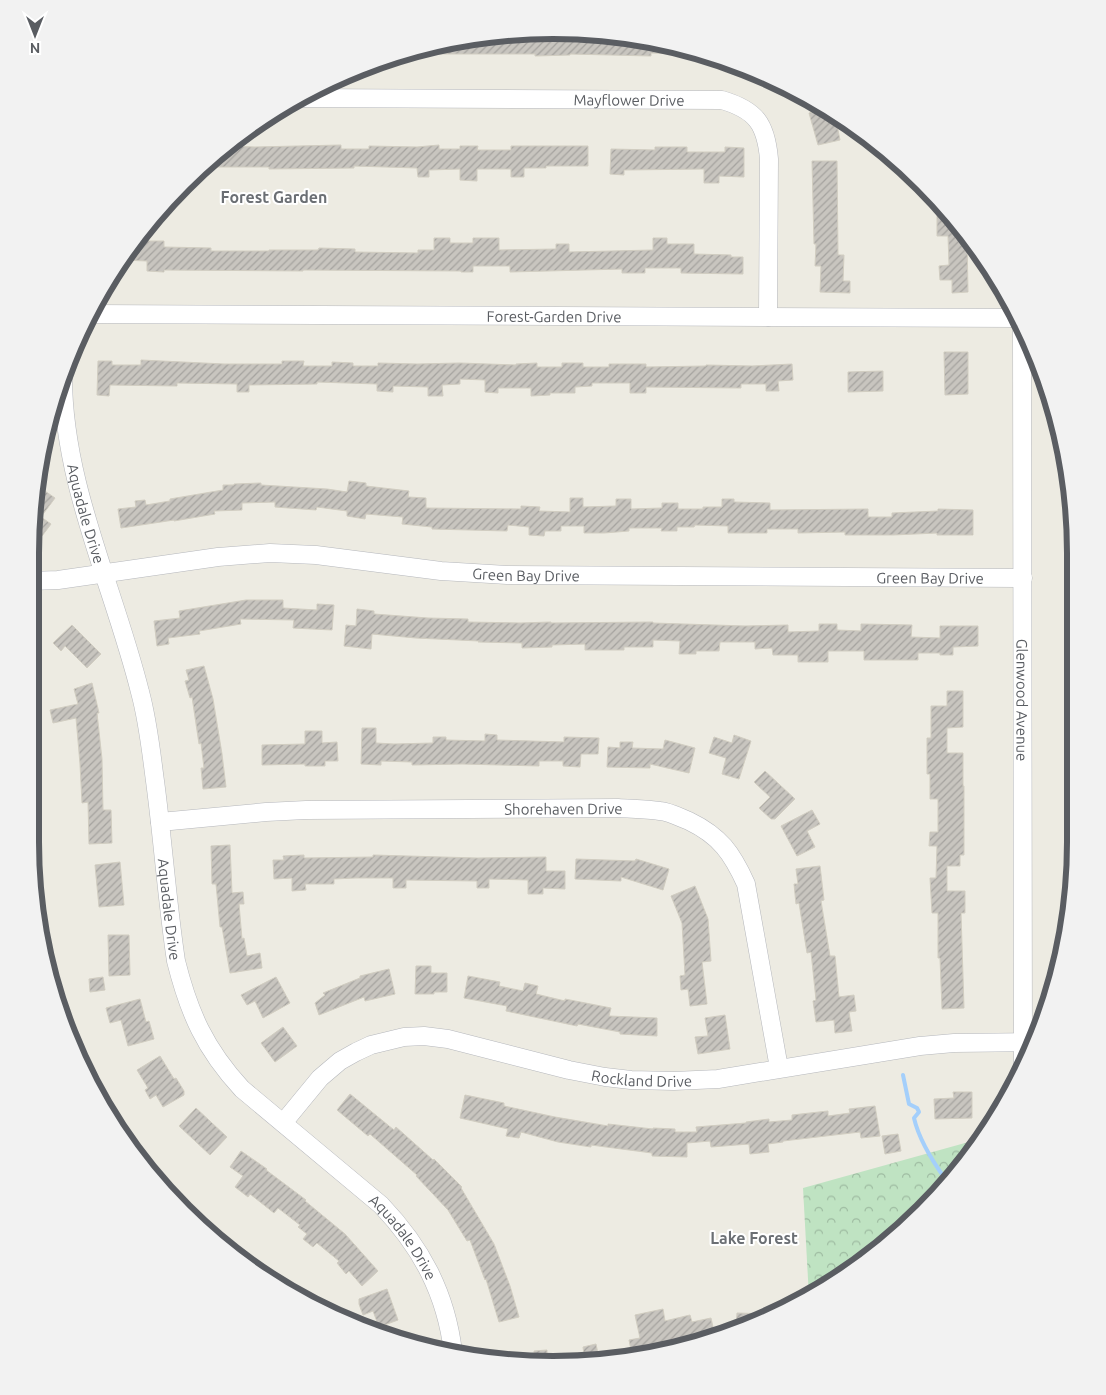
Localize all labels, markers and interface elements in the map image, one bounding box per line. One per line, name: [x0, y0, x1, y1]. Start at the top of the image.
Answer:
north arrow: [10, 10, 60, 60]
text: N: [30, 40, 40, 56]
street label: Mayflower Drive: [573, 91, 685, 108]
district label: Forest Garden: [221, 188, 327, 206]
street label: Forest-Garden Drive: [486, 307, 622, 325]
street label: Aquadale Drive: [64, 462, 108, 565]
street label: Green Bay Drive: [472, 564, 580, 584]
street label: Green Bay Drive: [876, 569, 984, 586]
street label: Glenwood Avenue: [1014, 639, 1031, 761]
street label: Shorehaven Drive: [504, 799, 623, 817]
street label: Aquadale Drive: [155, 858, 184, 961]
street label: Rockland Drive: [590, 1066, 692, 1090]
street label: Aquadale Drive: [366, 1191, 440, 1282]
district label: Lake Forest: [710, 1229, 798, 1247]

